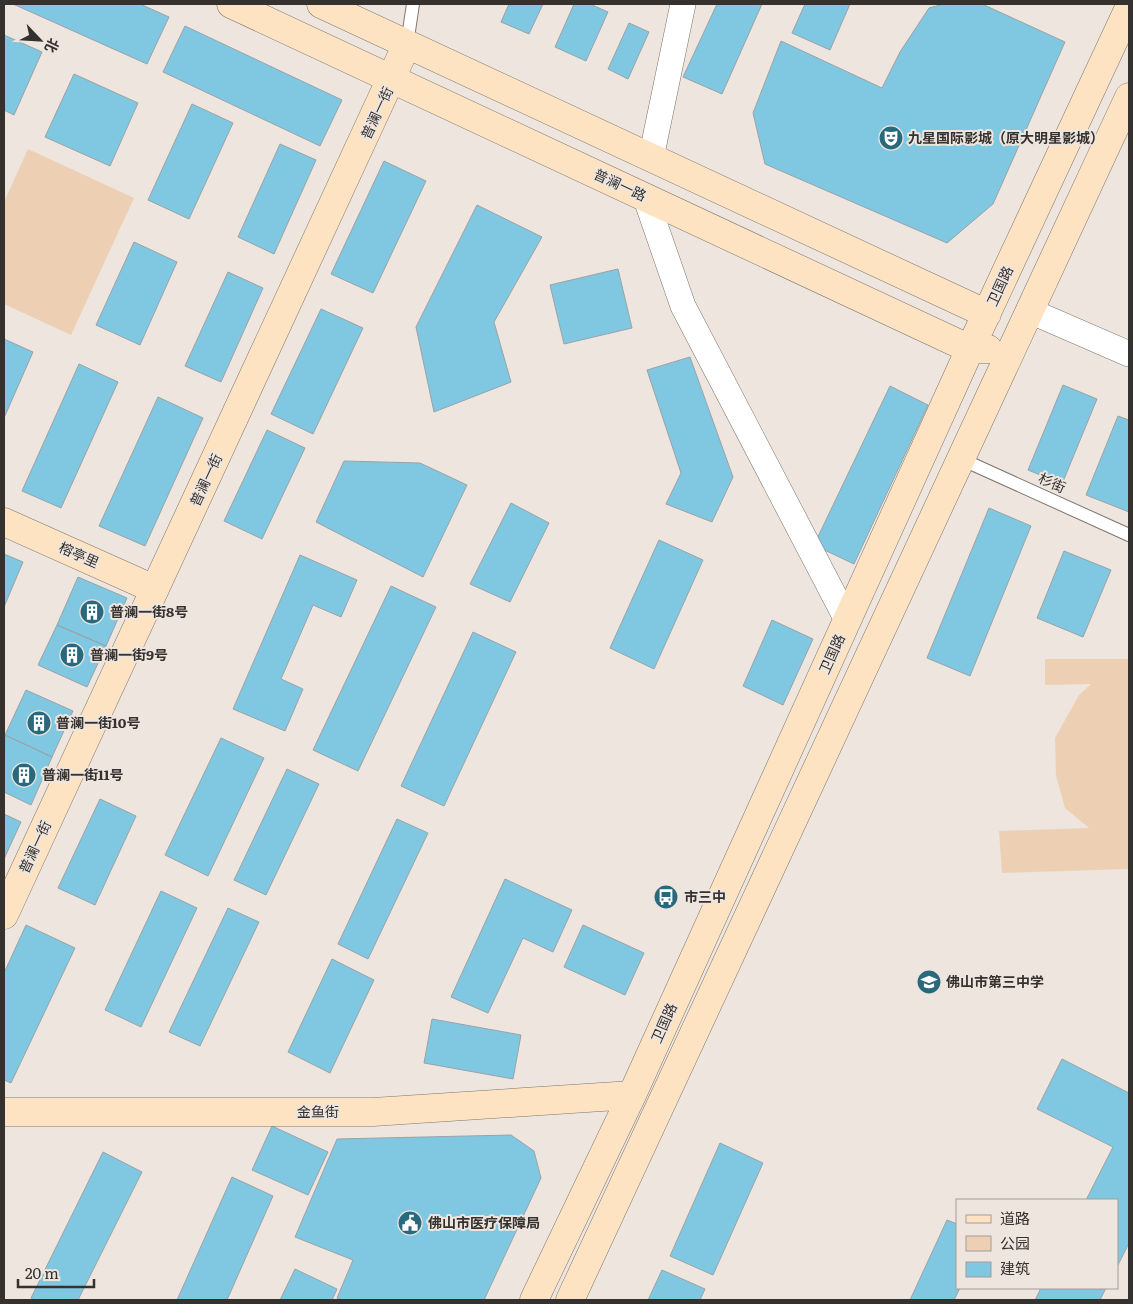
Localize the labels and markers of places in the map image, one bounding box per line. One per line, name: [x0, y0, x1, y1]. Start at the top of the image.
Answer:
theatre icon: 九星国际影城（原大明星影城）: [878, 125, 904, 151]
place label: 九星国际影城（原大明星影城）: [908, 127, 1104, 147]
building icon: 普澜一街8号: [79, 599, 105, 625]
place label: 普澜一街8号: [110, 601, 188, 621]
building icon: 普澜一街9号: [59, 642, 85, 668]
place label: 普澜一街9号: [90, 644, 168, 664]
building icon: 普澜一街10号: [26, 710, 52, 736]
place label: 普澜一街10号: [56, 712, 140, 732]
building icon: 普澜一街11号: [11, 762, 37, 788]
place label: 普澜一街11号: [42, 764, 124, 784]
bus stop icon: 市三中: [653, 884, 679, 910]
place label: 市三中: [684, 886, 726, 906]
school or university icon: 佛山市第三中学: [916, 969, 942, 995]
place label: 佛山市第三中学: [946, 971, 1044, 991]
public building icon: 佛山市医疗保障局: [397, 1210, 423, 1236]
place label: 佛山市医疗保障局: [428, 1212, 540, 1232]

